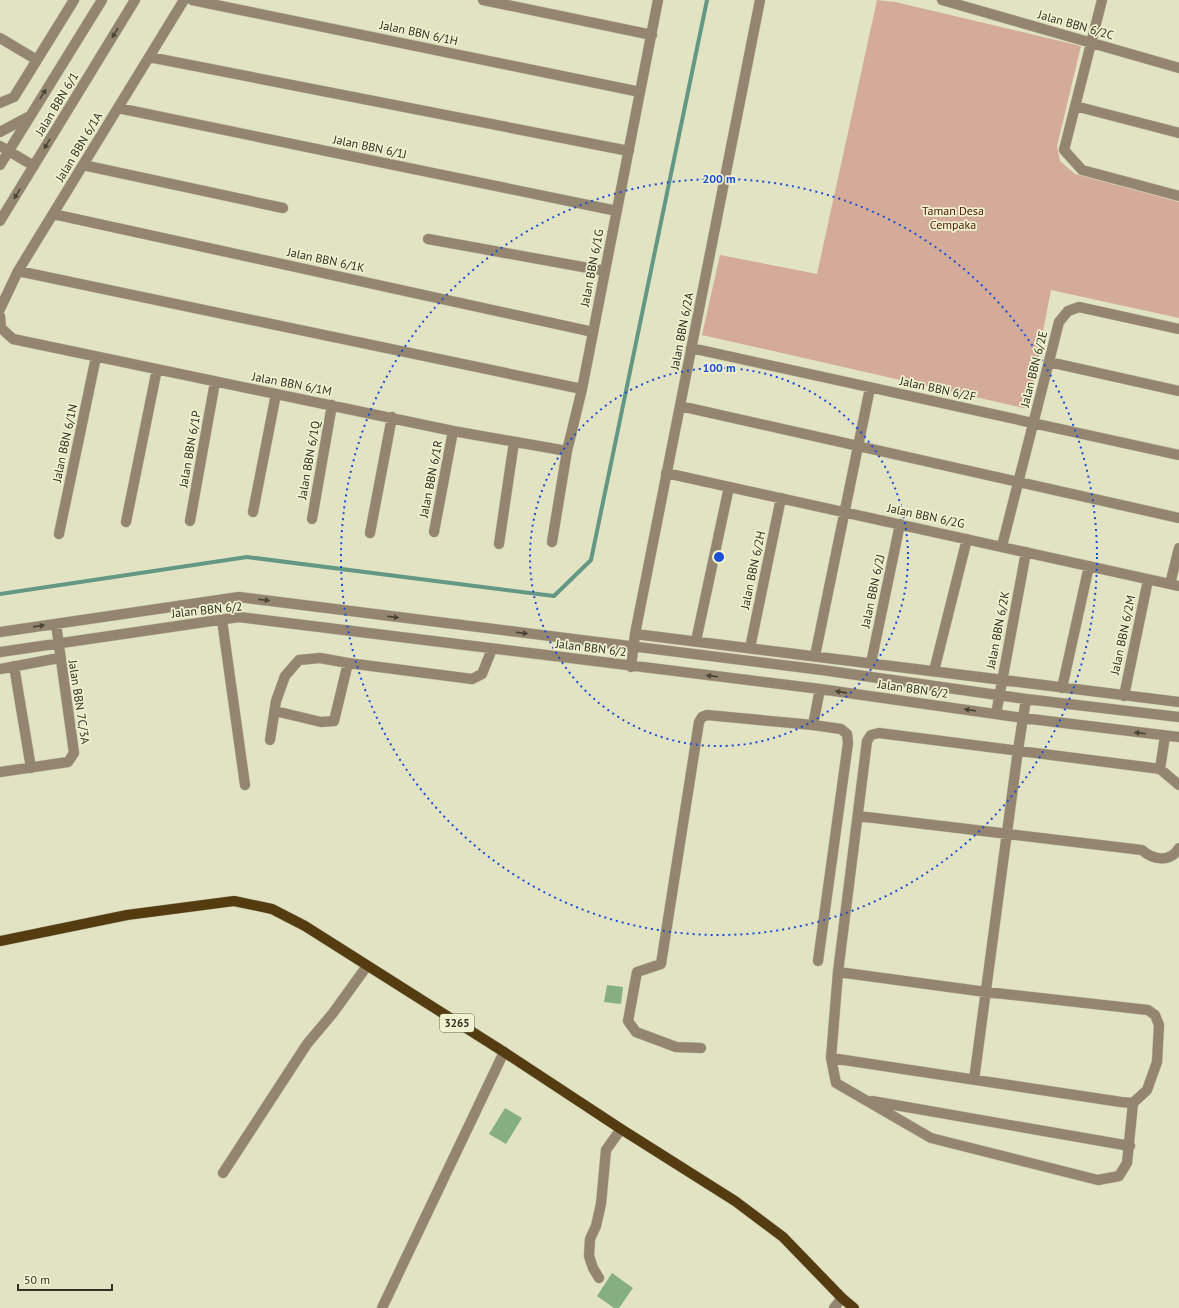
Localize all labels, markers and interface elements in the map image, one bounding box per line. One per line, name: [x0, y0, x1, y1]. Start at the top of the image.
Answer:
street label: Jalan BBN 6/2C: [1036, 6, 1116, 43]
street label: Jalan BBN 6/1H: [378, 17, 459, 48]
one-way arrow: [111, 28, 119, 38]
street label: Jalan BBN 6/1: [31, 69, 81, 139]
one-way arrow: [40, 88, 47, 100]
street label: Jalan BBN 6/1A: [51, 109, 105, 185]
street label: Jalan BBN 6/1J: [331, 131, 408, 162]
one-way arrow: [43, 139, 51, 149]
text: 200 m: [702, 171, 736, 186]
one-way arrow: [13, 188, 20, 200]
park label: Taman Desa Cempaka: [922, 203, 984, 232]
street label: Jalan BBN 6/1G: [576, 228, 606, 309]
street label: Jalan BBN 6/1K: [285, 244, 366, 275]
street label: Jalan BBN 6/2A: [666, 291, 696, 372]
street label: Jalan BBN 6/2E: [1017, 329, 1050, 409]
text: 100 m: [702, 360, 736, 375]
street label: Jalan BBN 6/1M: [250, 368, 333, 399]
street label: Jalan BBN 6/2F: [898, 373, 978, 404]
street label: Jalan BBN 6/1N: [49, 403, 80, 484]
street label: Jalan BBN 6/1P: [175, 409, 204, 490]
street label: Jalan BBN 6/1Q: [294, 419, 323, 501]
street label: Jalan BBN 6/1R: [415, 439, 445, 520]
street label: Jalan BBN 6/2G: [885, 500, 966, 531]
street label: Jalan BBN 6/2H: [737, 530, 768, 611]
centre of rings: [712, 550, 726, 564]
street label: Jalan BBN 6/2J: [857, 553, 888, 630]
street label: Jalan BBN 6/2K: [982, 590, 1012, 671]
street label: Jalan BBN 6/2M: [1107, 594, 1138, 677]
one-way arrow: [258, 597, 270, 603]
street label: Jalan BBN 6/2: [170, 598, 243, 621]
one-way arrow: [387, 614, 399, 620]
one-way arrow: [33, 623, 45, 629]
one-way arrow: [516, 630, 528, 636]
street label: Jalan BBN 6/2: [554, 636, 627, 659]
street label: Jalan BBN 7C/3A: [65, 658, 94, 745]
one-way arrow: [706, 673, 718, 679]
street label: Jalan BBN 6/2: [876, 676, 949, 701]
one-way arrow: [835, 689, 847, 695]
one-way arrow: [964, 707, 976, 713]
one-way arrow: [1134, 729, 1146, 736]
road number: 3265: [440, 1014, 474, 1032]
scale bar: [18, 1266, 112, 1292]
text: 50 m: [24, 1272, 50, 1287]

